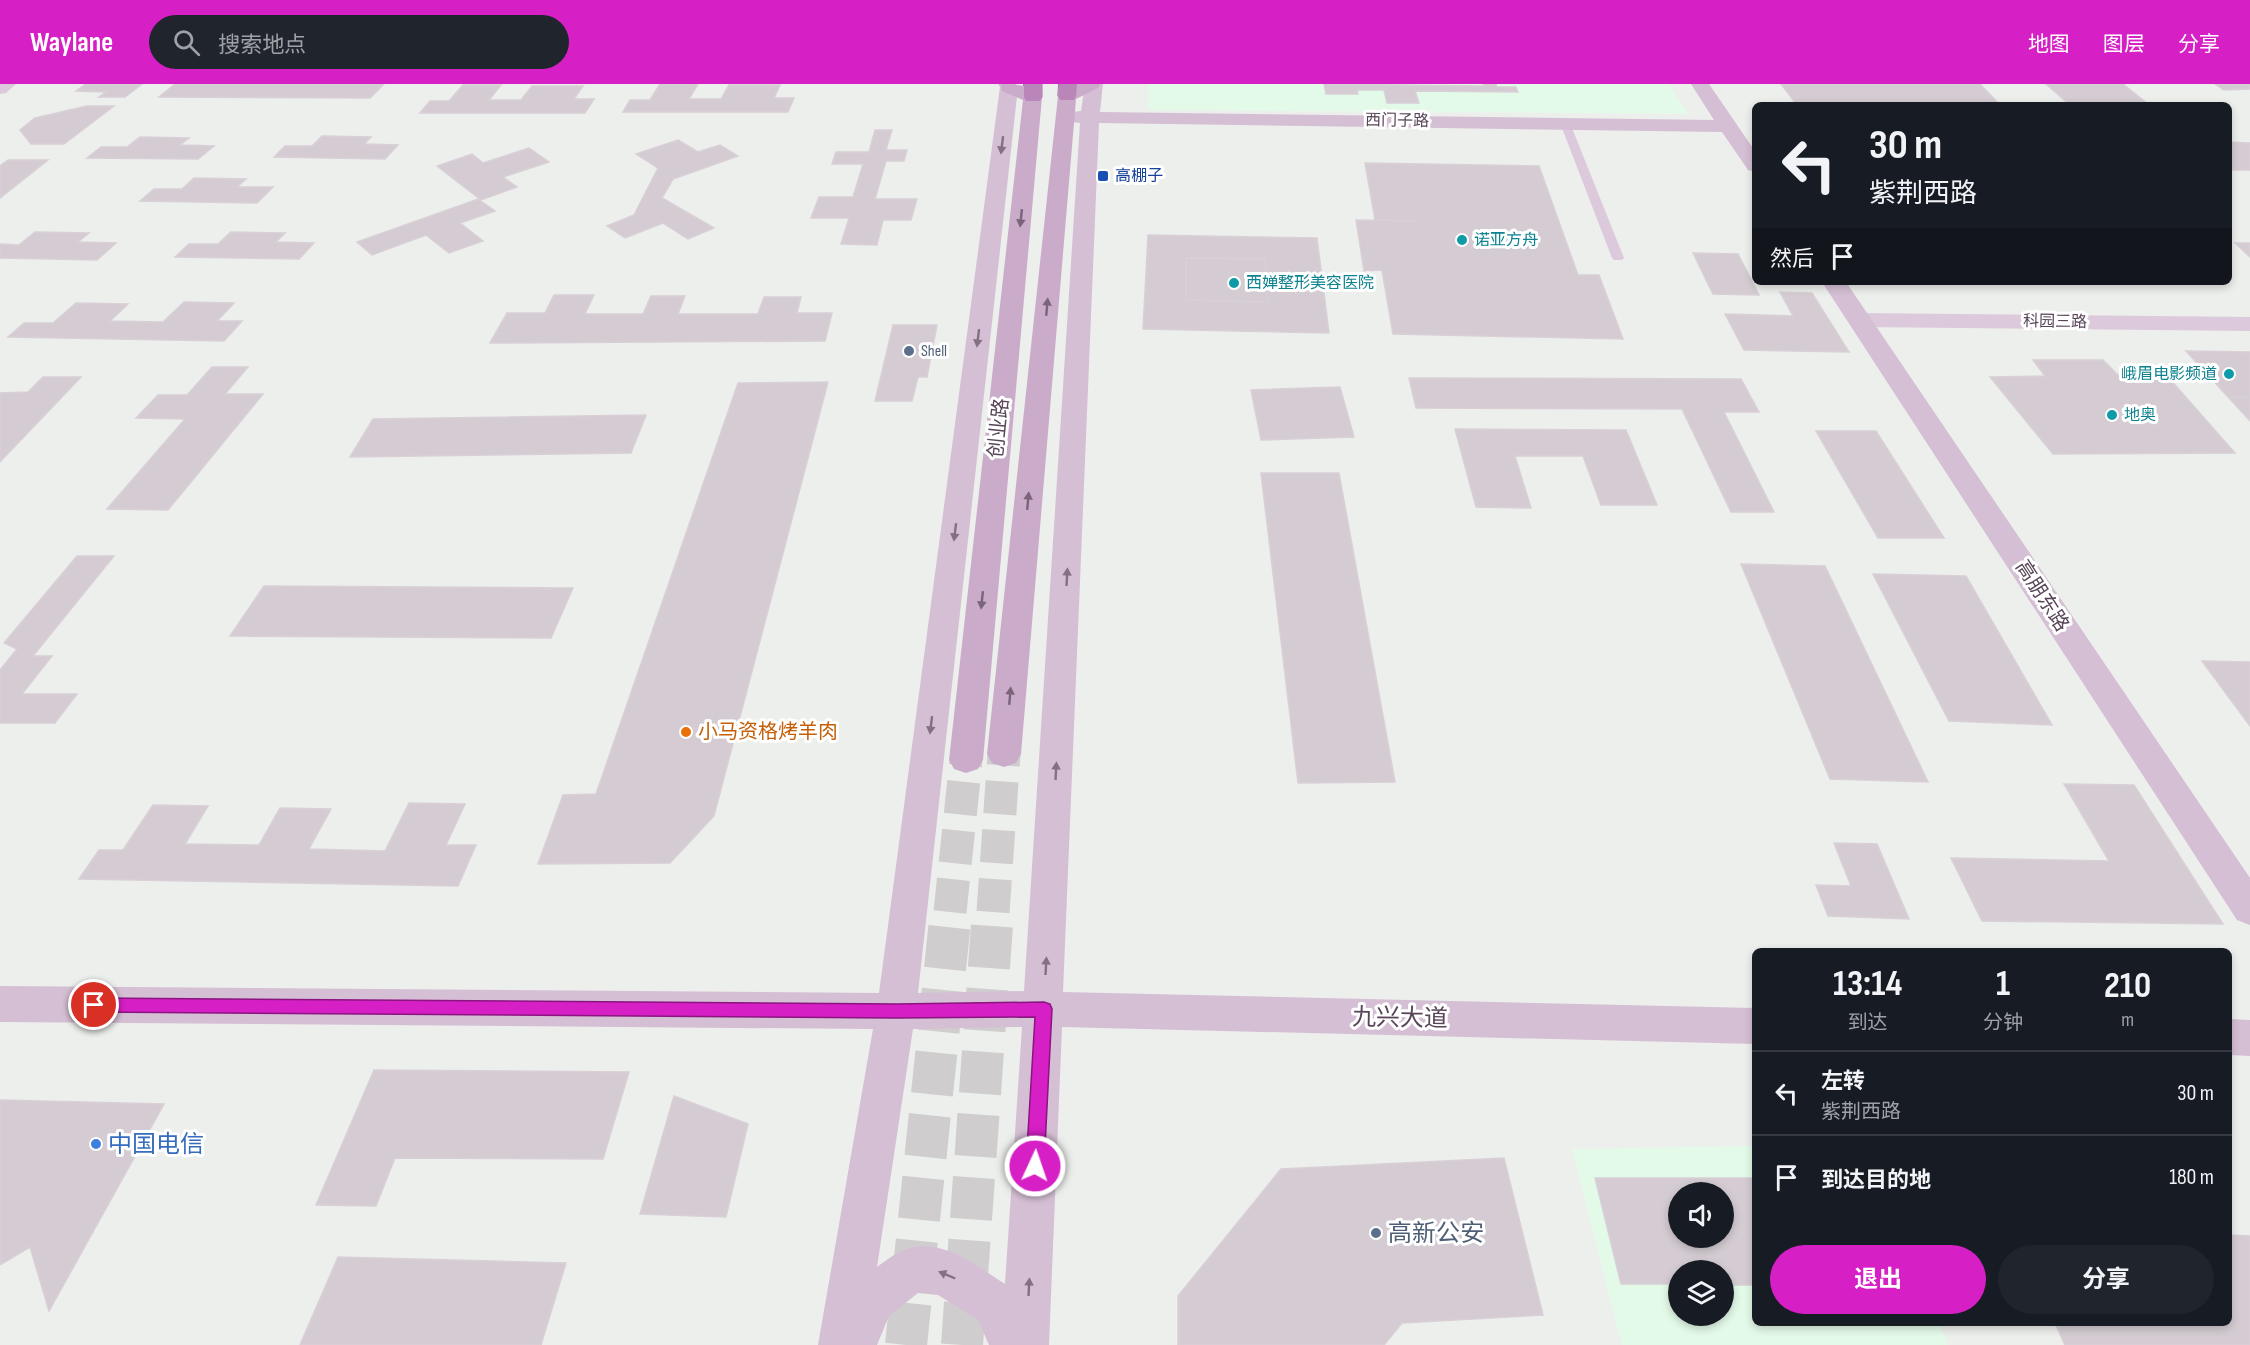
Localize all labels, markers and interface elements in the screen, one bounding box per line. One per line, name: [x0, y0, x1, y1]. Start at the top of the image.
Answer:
search box: [149, 15, 569, 69]
text: Waylane: [30, 26, 113, 59]
icon: search: [170, 26, 203, 59]
text: 搜索地点: [218, 32, 306, 59]
text: 地图: [2028, 32, 2070, 57]
text: 图层: [2103, 32, 2145, 57]
text: 分享: [2178, 32, 2220, 57]
street label: 西门子路: [1365, 111, 1429, 131]
text: 30 m: [1869, 120, 1942, 171]
icon: left: [1770, 126, 1848, 204]
one-way arrow: [998, 135, 1007, 154]
place label: 高棚子: [1115, 167, 1163, 186]
marker: 高棚子: [1096, 169, 1110, 183]
text: 紫荆西路: [1869, 178, 1977, 210]
one-way arrow: [1016, 208, 1026, 227]
place label: 诺亚方舟: [1474, 231, 1538, 250]
marker: 诺亚方舟: [1455, 233, 1469, 247]
icon: arrive: [1826, 240, 1859, 273]
text: 然后: [1770, 246, 1814, 273]
place label: 西婵整形美容医院: [1246, 274, 1374, 293]
marker: 西婵整形美容医院: [1227, 276, 1241, 290]
one-way arrow: [1042, 298, 1052, 317]
street label: 科园三路: [2023, 312, 2087, 332]
one-way arrow: [974, 329, 983, 348]
place label: Shell: [921, 342, 947, 361]
marker: Shell: [902, 344, 916, 358]
place label: 峨眉电影频道: [2121, 365, 2217, 384]
marker: 峨眉电影频道: [2222, 367, 2236, 381]
street label: 创业路: [984, 397, 1014, 459]
place label: 地奥: [2124, 406, 2156, 425]
marker: 地奥: [2105, 408, 2119, 422]
one-way arrow: [1023, 492, 1033, 511]
one-way arrow: [950, 522, 959, 541]
street label: 高朋东路: [2010, 556, 2074, 636]
one-way arrow: [1062, 567, 1071, 586]
one-way arrow: [977, 590, 987, 609]
one-way arrow: [1005, 686, 1015, 705]
one-way arrow: [926, 716, 936, 735]
place label: 小马资格烤羊肉: [698, 720, 838, 744]
marker: 小马资格烤羊肉: [679, 725, 693, 739]
one-way arrow: [1052, 762, 1061, 781]
one-way arrow: [1042, 957, 1051, 976]
text: 13:14: [1833, 963, 1902, 1006]
text: 1: [1996, 963, 2010, 1006]
text: 210: [2104, 965, 2151, 1008]
pin: [68, 979, 119, 1030]
icon: arrive: [77, 988, 110, 1021]
street label: 九兴大道: [1352, 1003, 1448, 1033]
text: m: [2121, 1008, 2134, 1032]
text: 到达: [1848, 1011, 1888, 1035]
text: 分钟: [1983, 1011, 2023, 1035]
text: 左转: [1821, 1068, 1865, 1095]
icon: left: [1770, 1077, 1803, 1110]
text: 30 m: [2177, 1080, 2214, 1107]
text: 紫荆西路: [1821, 1100, 1901, 1124]
place label: 中国电信: [108, 1130, 204, 1159]
position arrow: [1003, 1134, 1067, 1198]
marker: 中国电信: [89, 1137, 103, 1151]
icon: arrive: [1770, 1161, 1803, 1194]
text: 180 m: [2169, 1164, 2214, 1191]
text: 到达目的地: [1821, 1167, 1931, 1194]
map controls: [1668, 1182, 1734, 1326]
button: sound: [1668, 1182, 1734, 1248]
place label: 高新公安: [1388, 1219, 1484, 1248]
marker: 高新公安: [1369, 1226, 1383, 1240]
button: 退出: [1770, 1245, 1986, 1314]
button: 分享: [1998, 1245, 2214, 1314]
button: layers: [1668, 1260, 1734, 1326]
one-way arrow: [938, 1270, 956, 1280]
one-way arrow: [1024, 1277, 1033, 1296]

